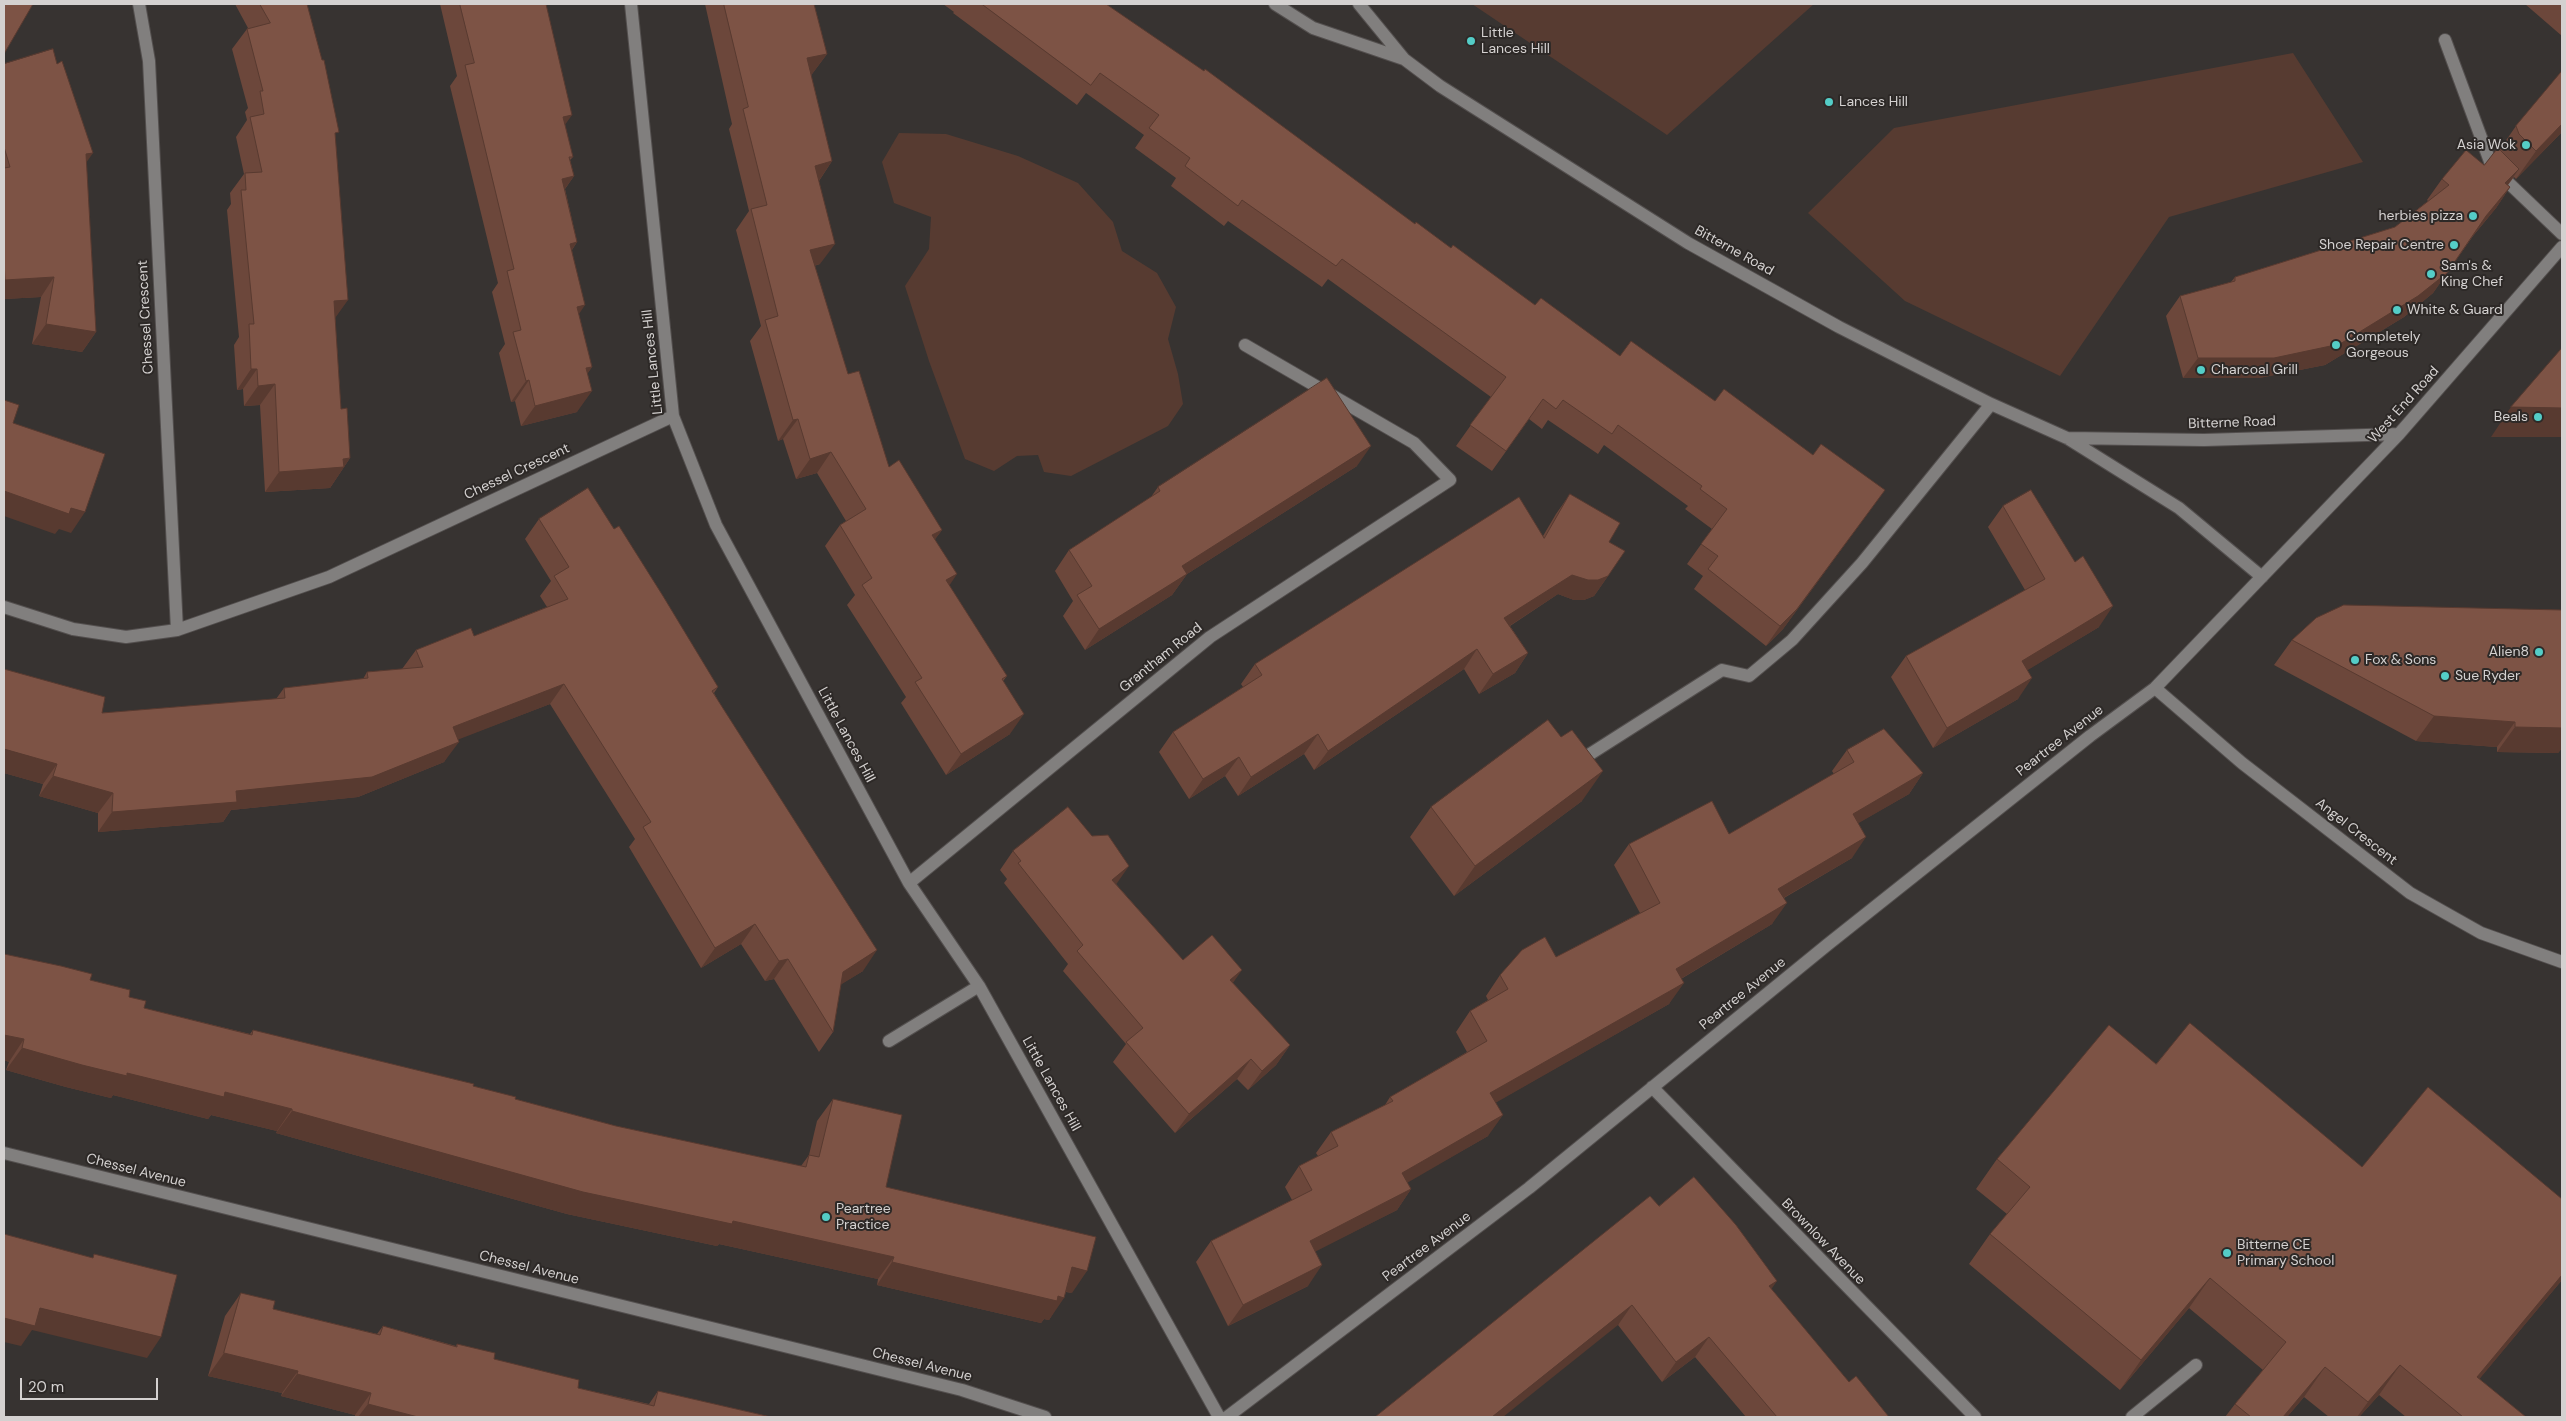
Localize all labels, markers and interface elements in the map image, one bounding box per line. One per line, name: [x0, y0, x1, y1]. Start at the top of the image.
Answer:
place label: Little Lances Hill: [1481, 25, 1550, 58]
marker: Little Lances Hill: [1465, 35, 1477, 47]
place label: Lances Hill: [1839, 94, 1908, 110]
marker: Lances Hill: [1823, 96, 1835, 108]
place label: Asia Wok: [2457, 137, 2516, 153]
marker: Asia Wok: [2520, 139, 2532, 151]
place label: herbies pizza: [2378, 208, 2463, 224]
marker: herbies pizza: [2467, 210, 2479, 222]
street label: Bitterne Road: [1691, 222, 1777, 280]
place label: Shoe Repair Centre: [2319, 237, 2444, 253]
marker: Shoe Repair Centre: [2448, 239, 2460, 251]
place label: Sam's & King Chef: [2441, 258, 2503, 290]
street label: Chessel Crescent: [135, 259, 157, 375]
marker: Sam's & King Chef: [2425, 268, 2437, 280]
place label: White & Guard: [2407, 302, 2503, 318]
marker: White & Guard: [2391, 304, 2403, 316]
street label: Little Lances Hill: [639, 309, 667, 415]
place label: Completely Gorgeous: [2346, 329, 2421, 362]
marker: Completely Gorgeous: [2330, 339, 2342, 351]
place label: Charcoal Grill: [2211, 362, 2298, 378]
street label: West End Road: [2365, 363, 2443, 447]
marker: Charcoal Grill: [2195, 364, 2207, 376]
place label: Beals: [2494, 409, 2528, 425]
marker: Beals: [2532, 411, 2544, 423]
street label: Bitterne Road: [2188, 413, 2276, 433]
street label: Chessel Crescent: [462, 440, 572, 504]
street label: Grantham Road: [1116, 620, 1206, 696]
place label: Alien8: [2489, 644, 2529, 660]
marker: Alien8: [2533, 646, 2545, 658]
place label: Fox & Sons: [2365, 652, 2436, 668]
marker: Fox & Sons: [2349, 654, 2361, 666]
place label: Sue Ryder: [2455, 668, 2520, 684]
marker: Sue Ryder: [2439, 670, 2451, 682]
street label: Little Lances Hill: [814, 685, 878, 785]
street label: Peartree Avenue: [2013, 702, 2107, 780]
street label: Angel Crescent: [2312, 795, 2400, 869]
street label: Peartree Avenue: [1697, 954, 1789, 1034]
street label: Little Lances Hill: [1018, 1034, 1084, 1134]
street label: Chessel Avenue: [84, 1150, 188, 1192]
street label: Brownlow Avenue: [1778, 1195, 1868, 1289]
place label: Peartree Practice: [836, 1201, 891, 1234]
street label: Peartree Avenue: [1380, 1208, 1474, 1286]
marker: Peartree Practice: [820, 1211, 832, 1223]
place label: Bitterne CE Primary School: [2237, 1237, 2334, 1270]
street label: Chessel Avenue: [477, 1247, 581, 1289]
marker: Bitterne CE Primary School: [2221, 1247, 2233, 1259]
street label: Chessel Avenue: [870, 1344, 974, 1386]
scale bar: [22, 1368, 160, 1400]
text: 20 m: [28, 1377, 64, 1397]

